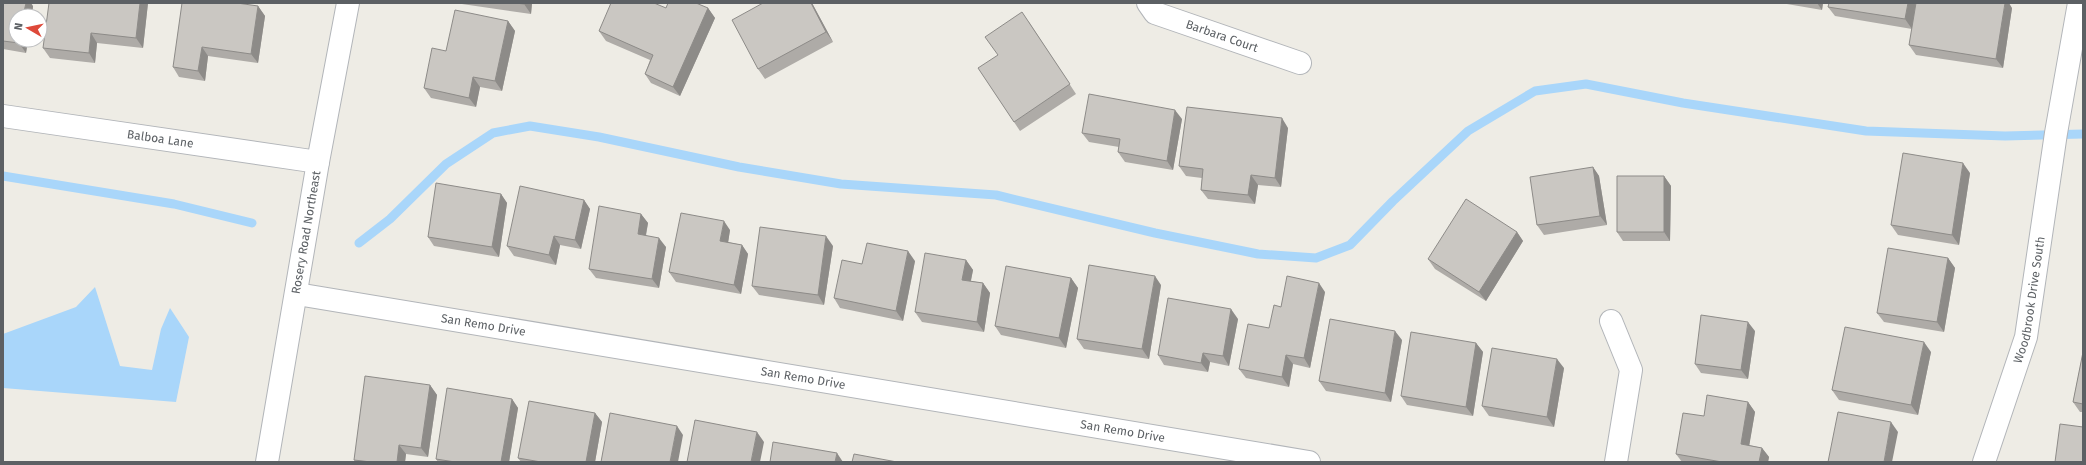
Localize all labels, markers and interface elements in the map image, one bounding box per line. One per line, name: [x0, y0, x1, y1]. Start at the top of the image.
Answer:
north arrow: [8, 8, 48, 48]
street label: Barbara Court: [1184, 17, 1260, 55]
text: N: [12, 22, 26, 31]
street label: Balboa Lane: [126, 127, 194, 151]
street label: Rosery Road Northeast: [289, 169, 324, 295]
street label: Woodbrook Drive South: [2011, 235, 2048, 365]
street label: San Remo Drive: [440, 311, 527, 339]
street label: San Remo Drive: [760, 364, 846, 392]
street label: San Remo Drive: [1079, 417, 1166, 445]

